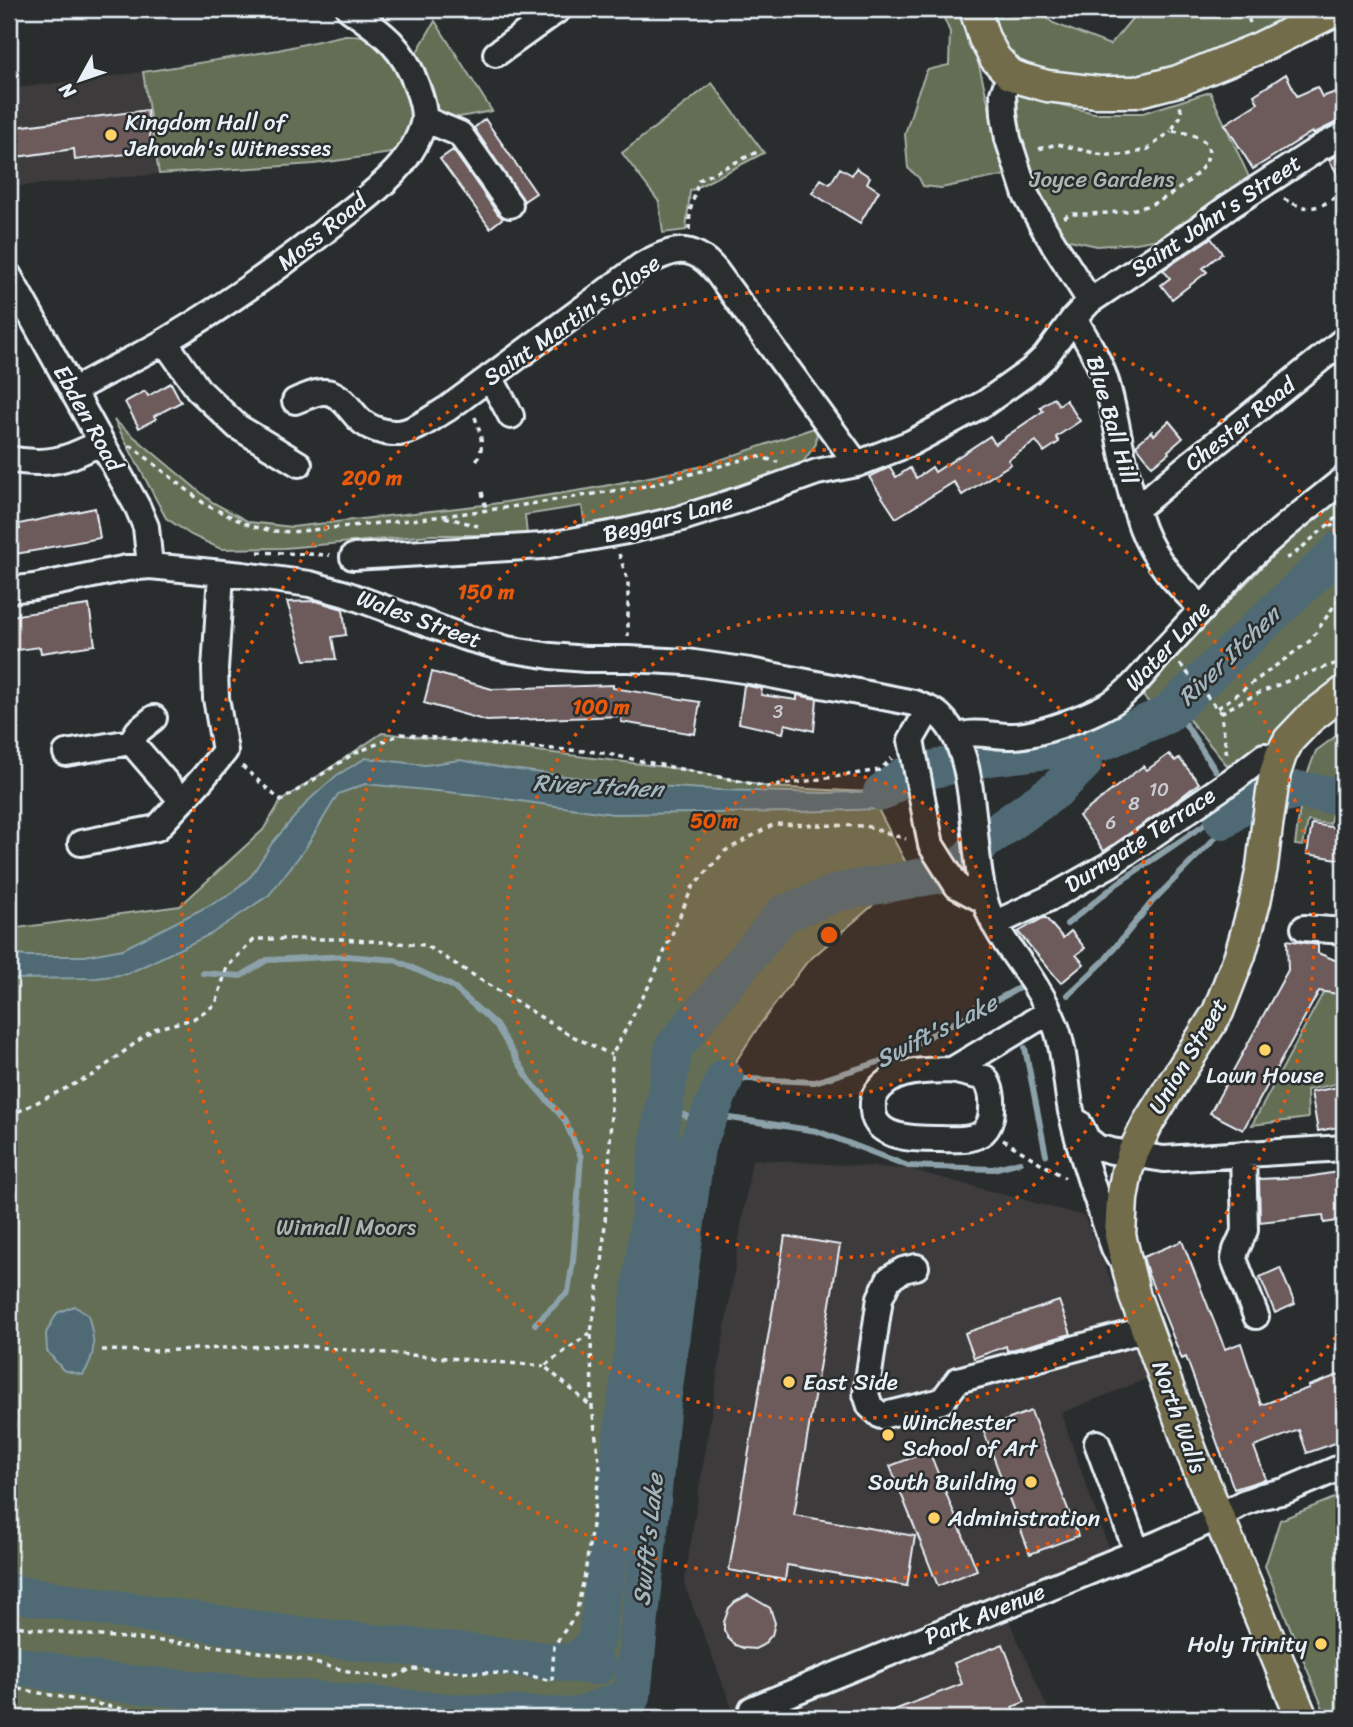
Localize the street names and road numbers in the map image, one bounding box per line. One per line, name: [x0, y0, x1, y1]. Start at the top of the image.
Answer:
street label: Saint John's Street: [1122, 143, 1310, 289]
street label: Moss Road: [268, 181, 378, 282]
street label: Saint Martin's Close: [475, 243, 670, 397]
street label: Blue Ball Hill: [1074, 351, 1150, 490]
street label: Ebden Road: [42, 357, 135, 481]
street label: Chester Road: [1175, 365, 1307, 482]
street label: Beggars Lane: [598, 481, 738, 555]
street label: Wales Street: [351, 577, 487, 661]
street label: Water Lane: [1114, 591, 1222, 701]
street label: Durngate Terrace: [1056, 776, 1224, 904]
street label: Union Street: [1137, 990, 1239, 1122]
street label: North Walls: [1140, 1355, 1219, 1480]
street label: Park Avenue: [918, 1571, 1052, 1657]

